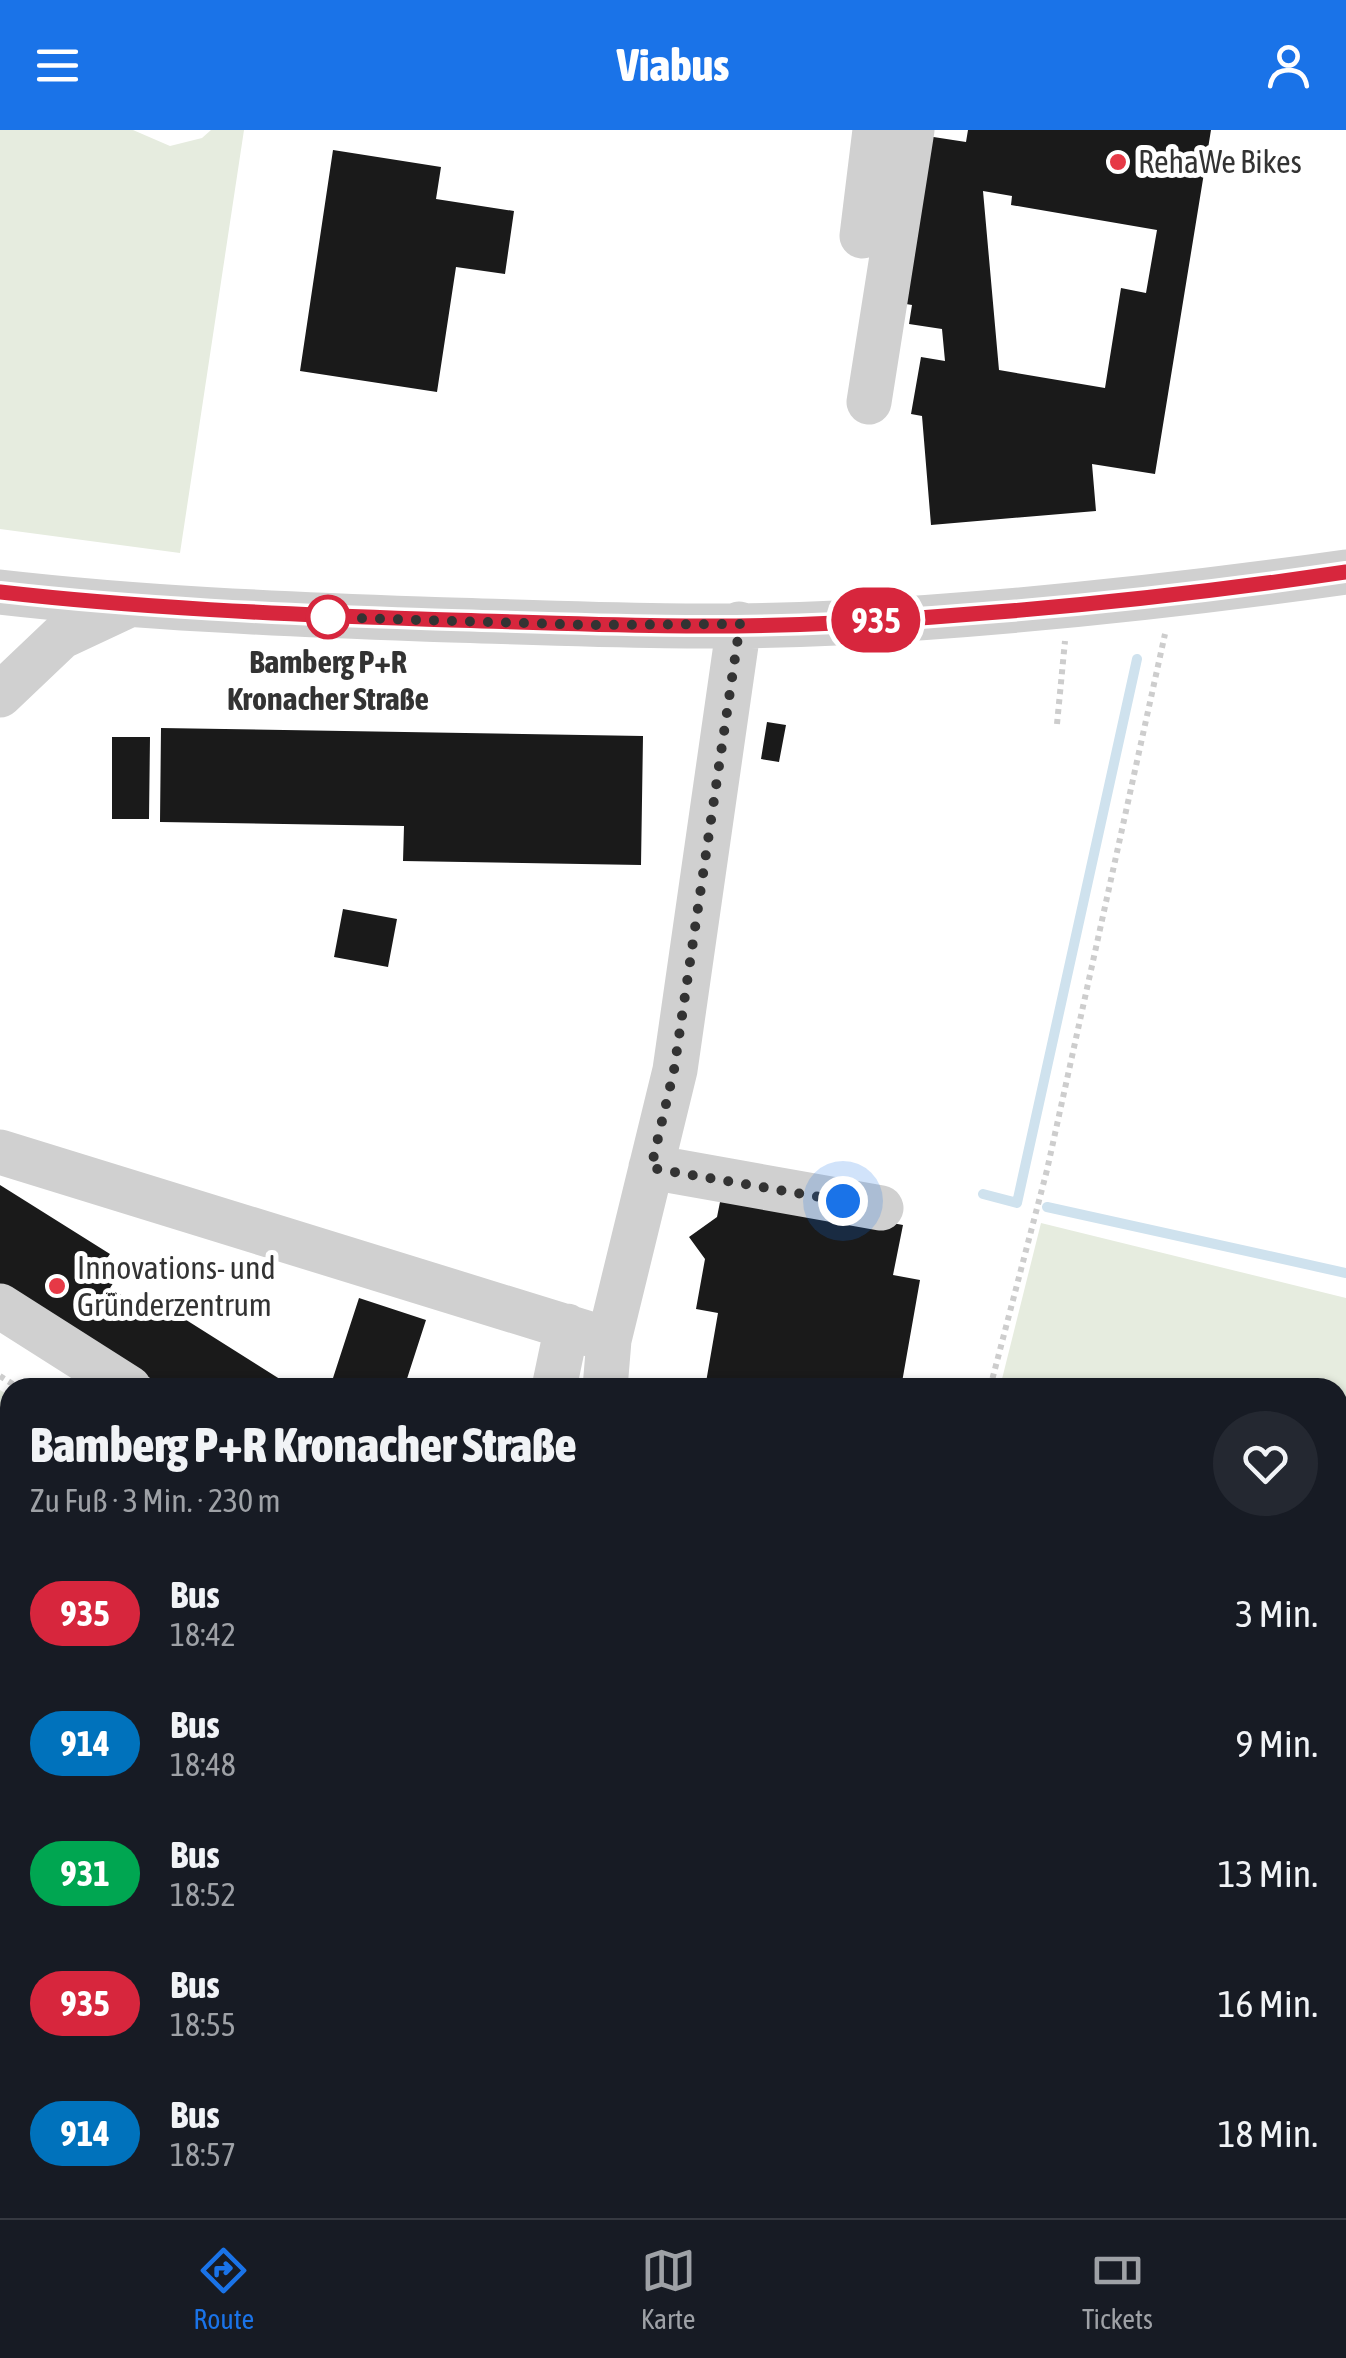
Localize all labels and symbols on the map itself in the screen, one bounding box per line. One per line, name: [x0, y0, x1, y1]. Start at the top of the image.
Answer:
place label: RehaWe Bikes: [1138, 143, 1302, 180]
marker: RehaWe Bikes: [1107, 151, 1129, 173]
line badge: 935: [818, 588, 934, 652]
marker: Bamberg P+R Kronacher Straße: [307, 596, 349, 638]
place label: Bamberg P+R Kronacher Straße: [227, 643, 429, 717]
your location: [818, 1176, 868, 1226]
place label: Innovations- und Gründerzentrum: [77, 1249, 276, 1323]
marker: Innovations- und Gründerzentrum: [46, 1275, 68, 1297]

